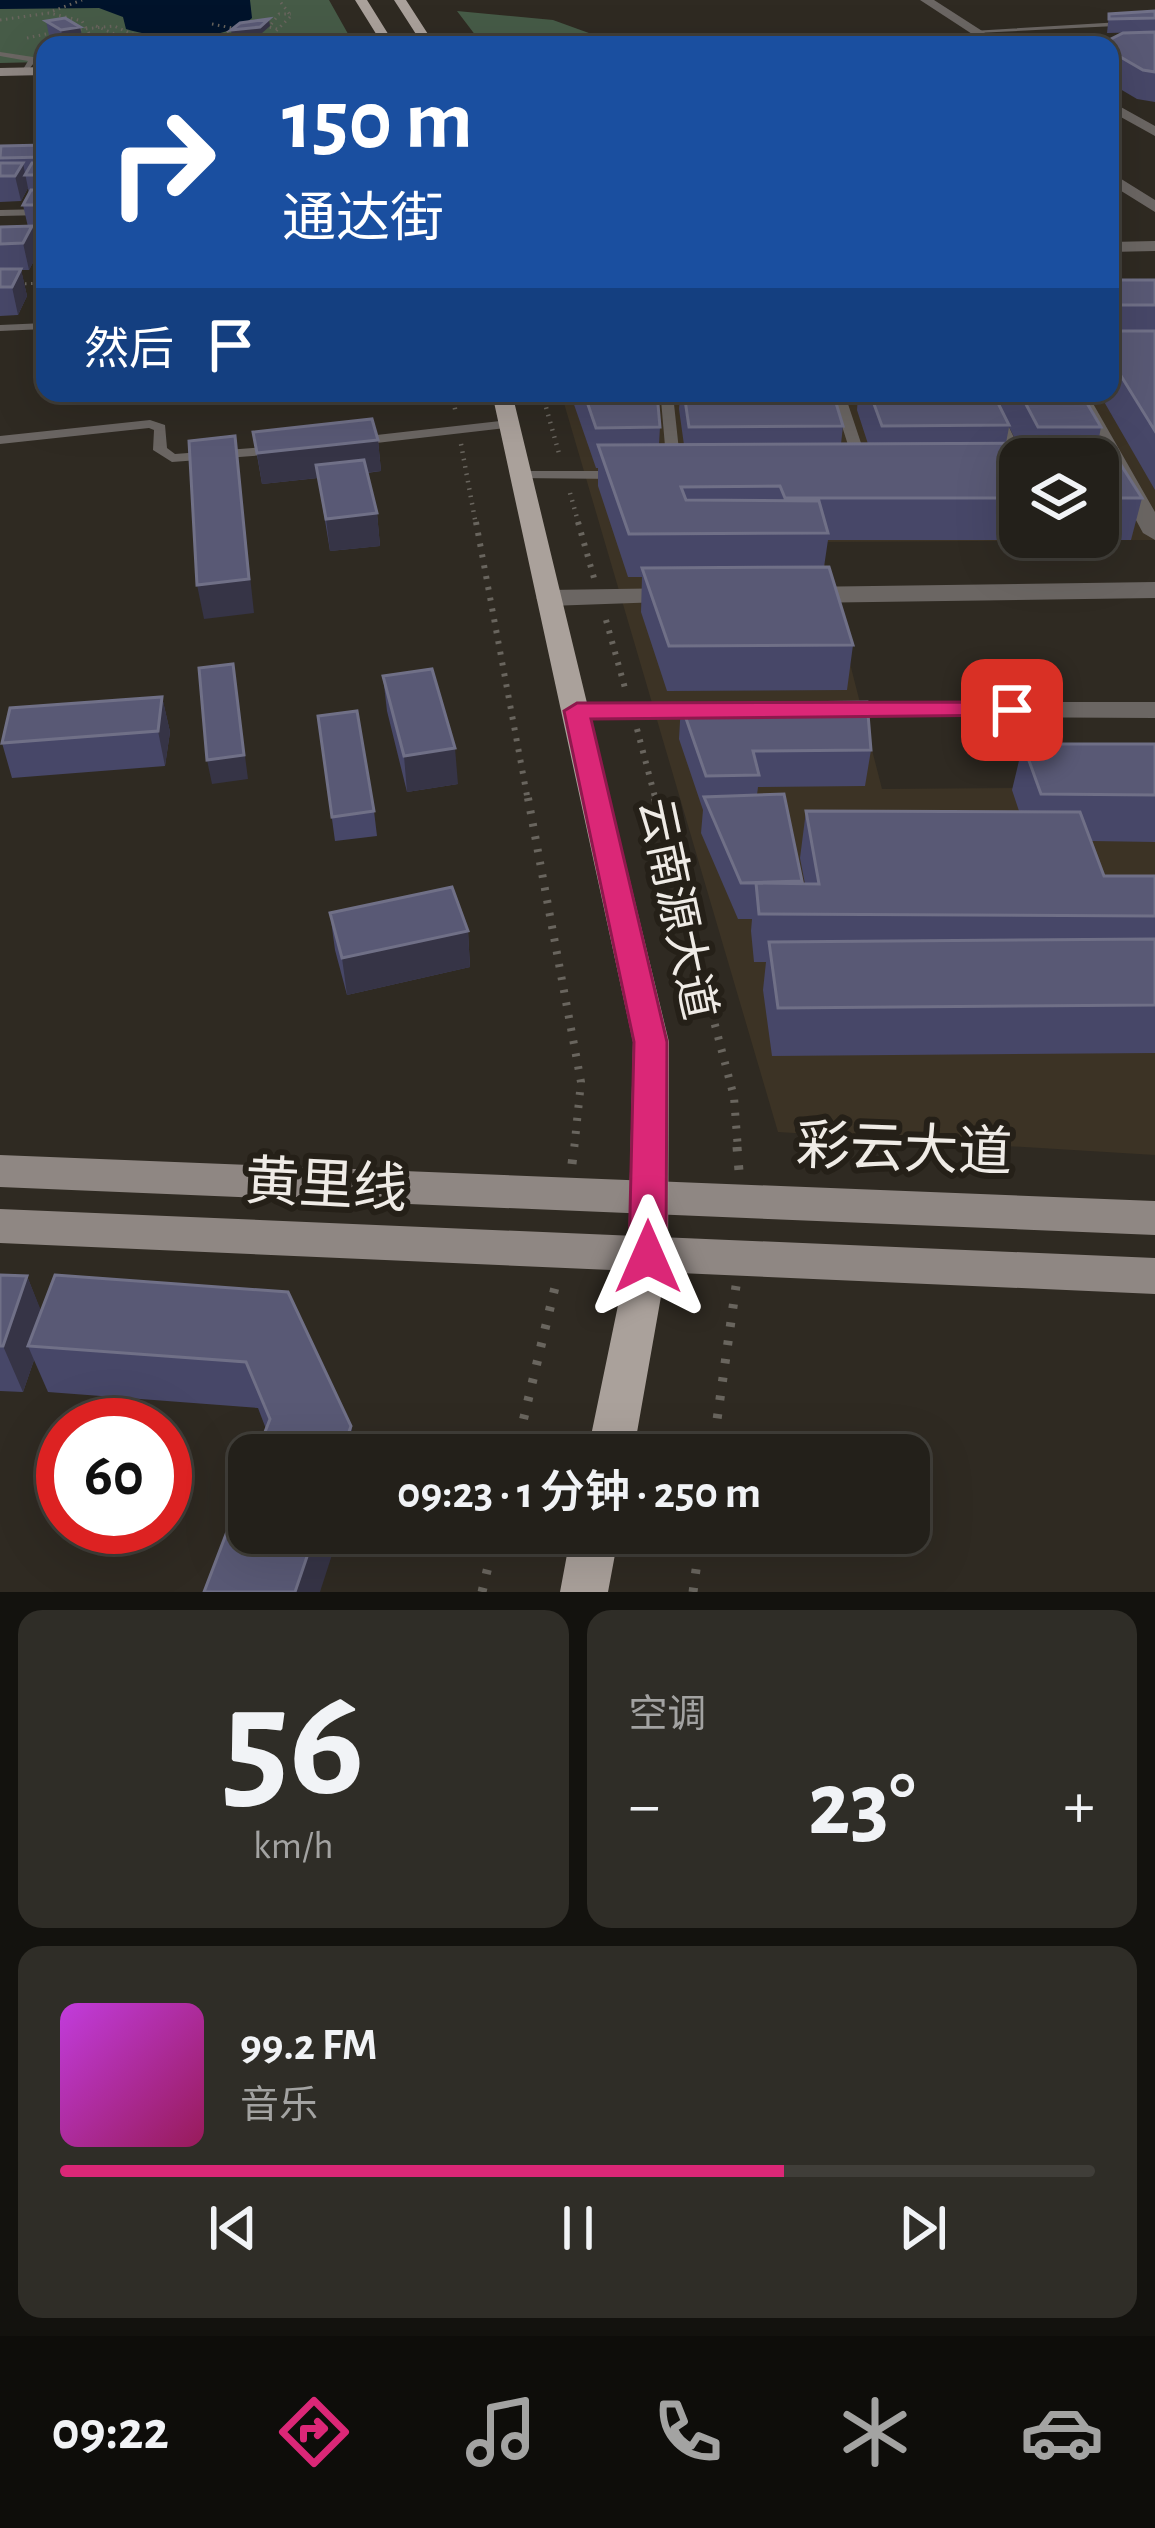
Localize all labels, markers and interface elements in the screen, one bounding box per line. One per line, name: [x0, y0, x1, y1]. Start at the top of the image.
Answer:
text: 150 m: [282, 80, 473, 164]
icon: right: [84, 84, 240, 240]
text: 通达街: [282, 193, 444, 247]
icon: arrive: [198, 312, 264, 378]
text: 然后: [84, 328, 174, 373]
map controls: [999, 438, 1119, 558]
button: layers: [999, 438, 1119, 558]
pin: [961, 659, 1063, 761]
icon: arrive: [979, 677, 1045, 743]
street label: 云南源大道: [631, 794, 723, 1024]
street label: 彩云大道: [795, 1117, 1013, 1182]
street label: 黄里线: [244, 1153, 408, 1218]
position arrow: [585, 1194, 711, 1320]
speed limit sign: 60: [36, 1398, 192, 1554]
text: 09:23 · 1 分钟 · 250 m: [397, 1471, 761, 1516]
text: 56: [222, 1667, 365, 1823]
text: 空调: [629, 1696, 707, 1735]
text: 23°: [808, 1761, 916, 1851]
text: −: [629, 1773, 660, 1839]
text: +: [1063, 1773, 1095, 1839]
text: km/h: [253, 1827, 333, 1866]
text: 99.2 FM: [240, 2023, 378, 2068]
text: 音乐: [240, 2087, 318, 2126]
icon: previous: [200, 2195, 266, 2261]
icon: pause: [545, 2195, 611, 2261]
icon: next: [890, 2195, 956, 2261]
icon: directions: [272, 2390, 356, 2474]
icon: music: [459, 2390, 543, 2474]
icon: phone: [646, 2390, 730, 2474]
icon: climate: [833, 2390, 917, 2474]
icon: car: [1020, 2390, 1104, 2474]
text: 09:22: [51, 2405, 169, 2459]

